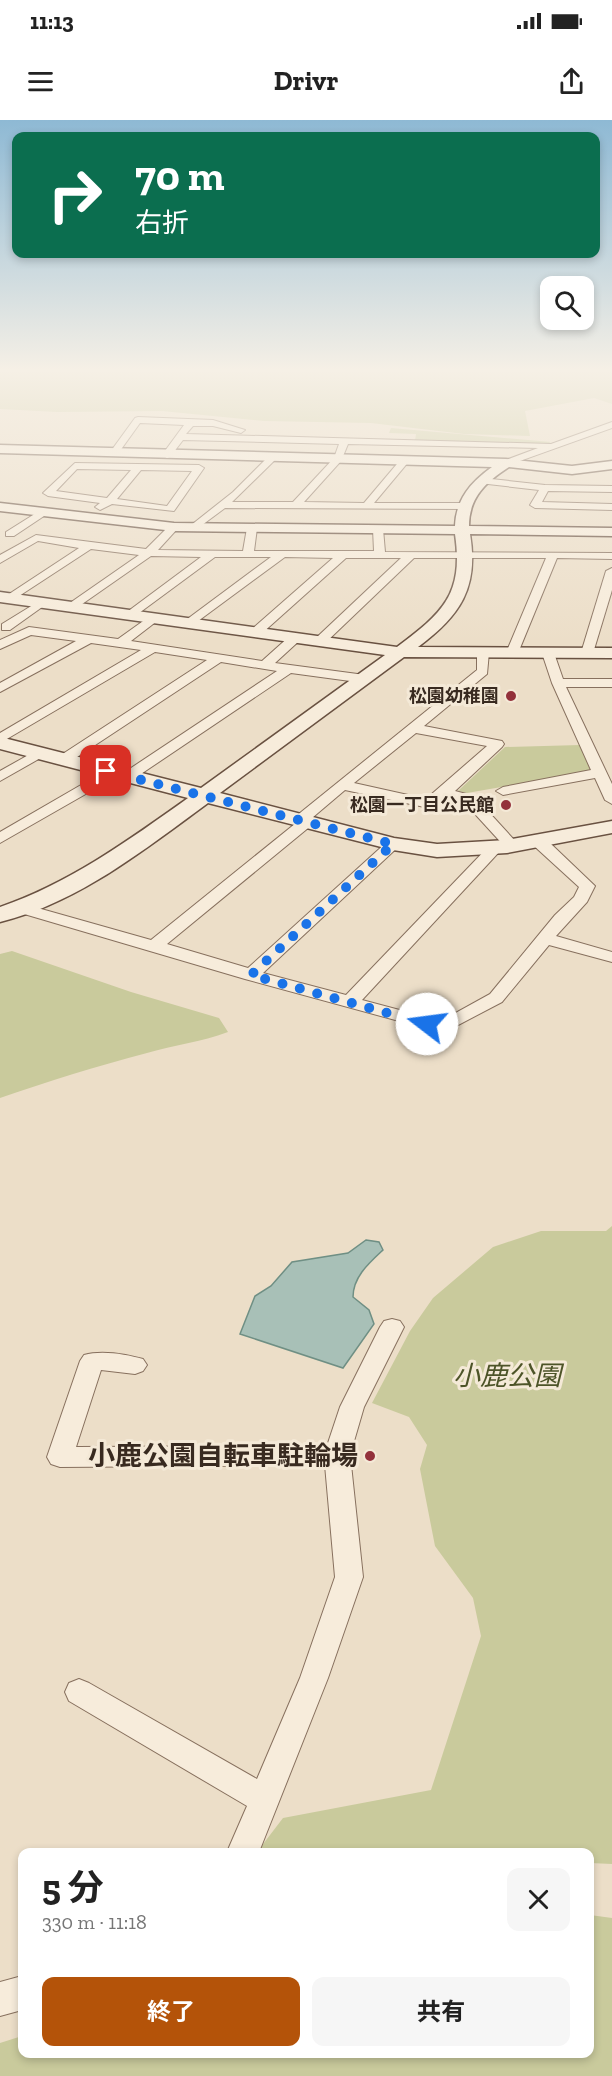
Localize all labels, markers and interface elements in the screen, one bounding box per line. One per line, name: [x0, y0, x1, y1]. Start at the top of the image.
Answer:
text: 11:13: [30, 8, 74, 35]
icon: menu: [24, 65, 57, 98]
text: Drivr: [274, 65, 338, 97]
icon: share: [555, 65, 588, 98]
text: 70 m: [135, 150, 225, 201]
icon: right: [36, 156, 114, 234]
text: 右折: [135, 207, 189, 239]
map controls: [540, 276, 594, 330]
button: search: [540, 276, 594, 330]
place label: 松園幼稚園: [409, 685, 499, 707]
marker: 松園幼稚園: [504, 689, 518, 703]
pin: [80, 745, 131, 796]
icon: arrive: [89, 754, 122, 787]
place label: 松園一丁目公民館: [350, 794, 494, 816]
marker: 松園一丁目公民館: [499, 798, 513, 812]
position arrow: [395, 992, 459, 1056]
park label: 小鹿公園: [453, 1360, 565, 1392]
place label: 小鹿公園自転車駐輪場: [88, 1440, 358, 1472]
marker: 小鹿公園自転車駐輪場: [363, 1449, 377, 1463]
text: 5 分: [42, 1866, 104, 1909]
button: close: [507, 1868, 570, 1931]
text: 330 m · 11:18: [42, 1910, 147, 1934]
button: 終了: [42, 1977, 300, 2046]
button: 共有: [312, 1977, 570, 2046]

